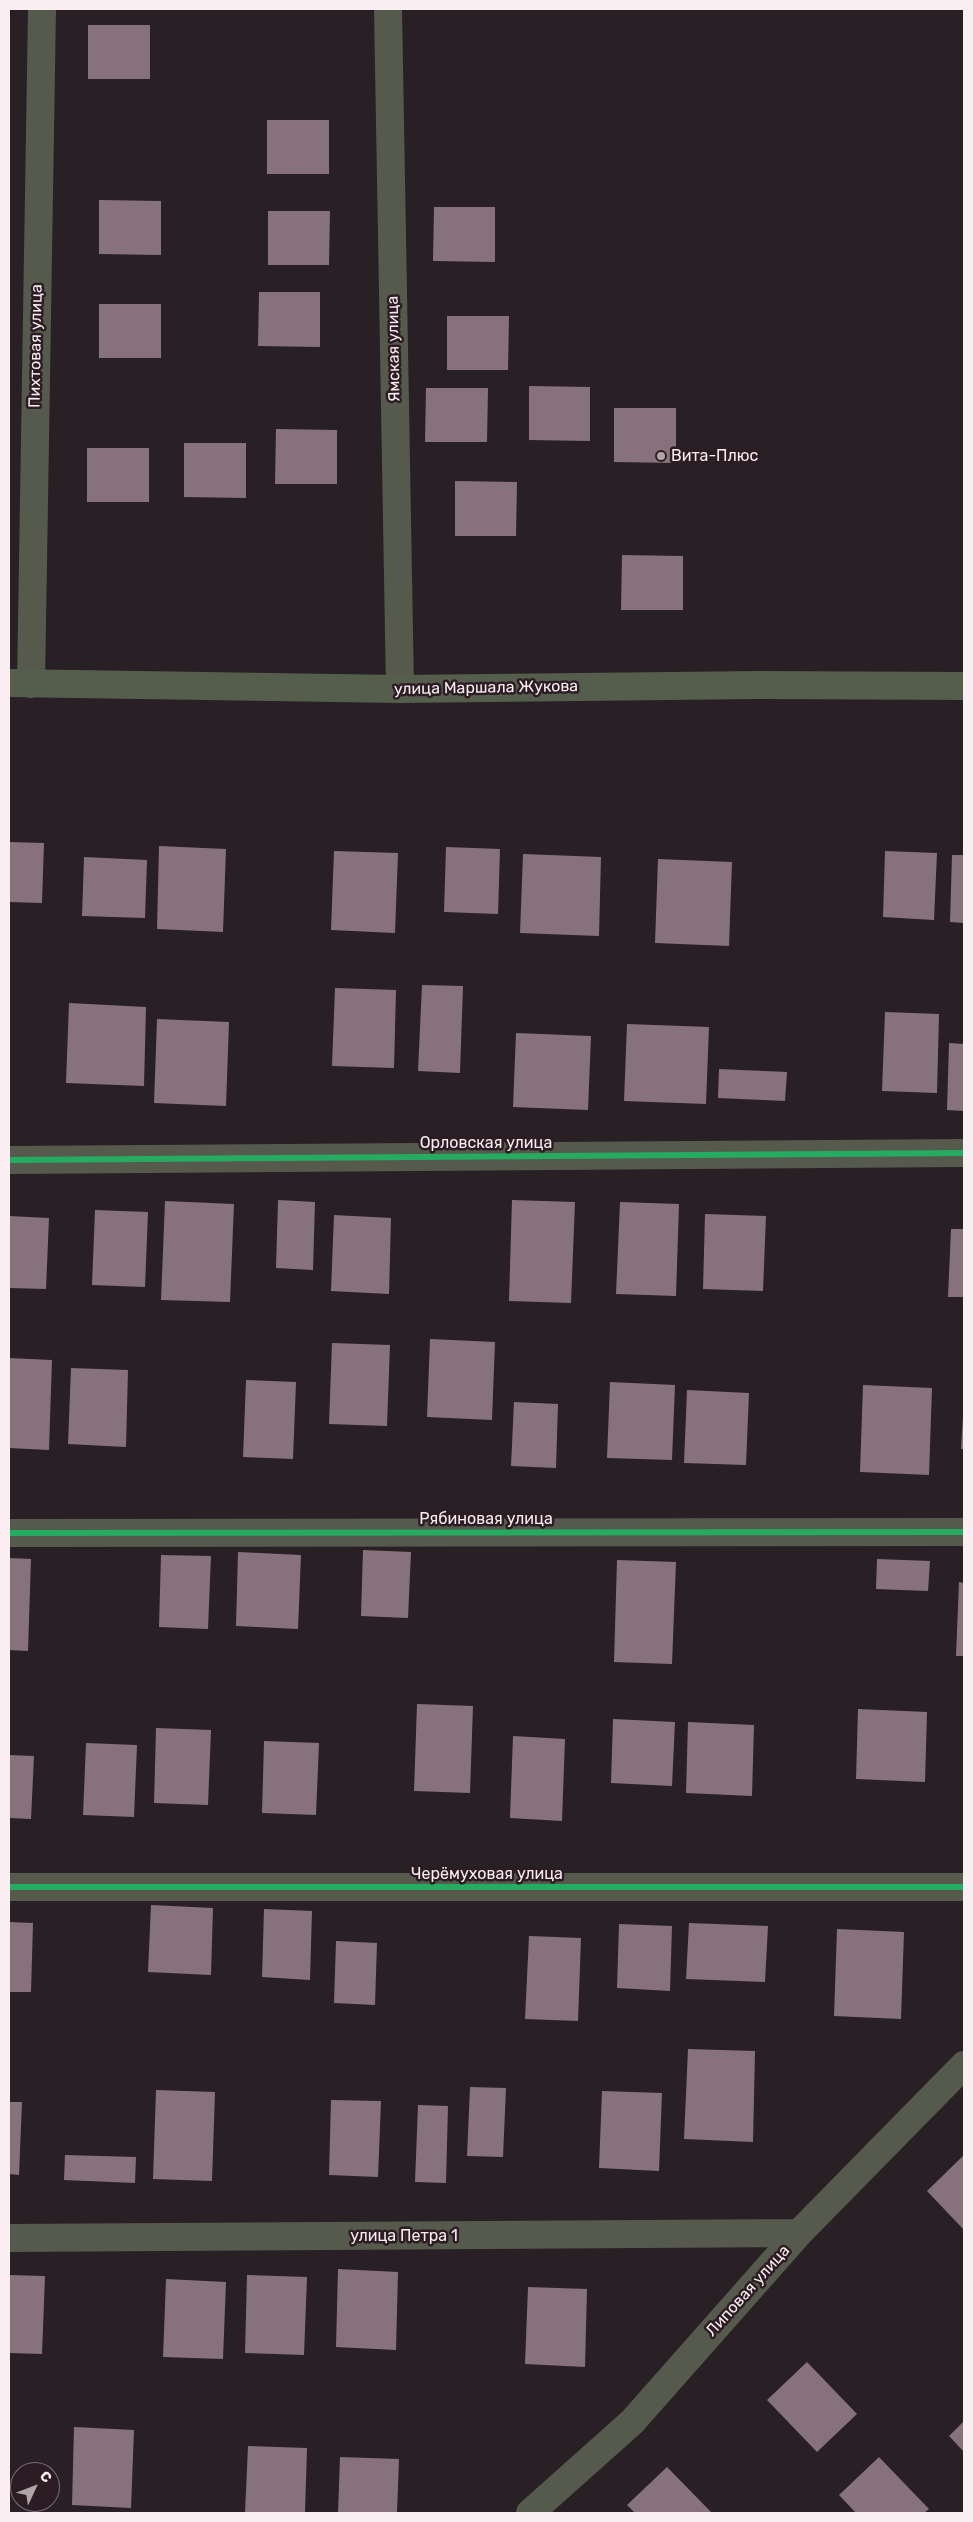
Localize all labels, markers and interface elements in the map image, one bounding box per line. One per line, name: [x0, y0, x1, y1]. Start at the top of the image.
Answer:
street label: Пихтовая улица: [25, 284, 47, 408]
street label: Ямская улица: [383, 296, 405, 402]
place label: Вита-Плюс: [671, 446, 758, 466]
marker: Вита-Плюс: [655, 450, 667, 462]
street label: улица Маршала Жукова: [394, 677, 578, 699]
street label: Орловская улица: [420, 1133, 552, 1153]
street label: Рябиновая улица: [419, 1509, 553, 1529]
street label: Черёмуховая улица: [411, 1864, 563, 1884]
street label: улица Петра 1: [350, 2226, 458, 2246]
street label: Липовая улица: [702, 2241, 794, 2341]
north arrow: [10, 2462, 60, 2512]
text: С: [36, 2468, 55, 2486]

